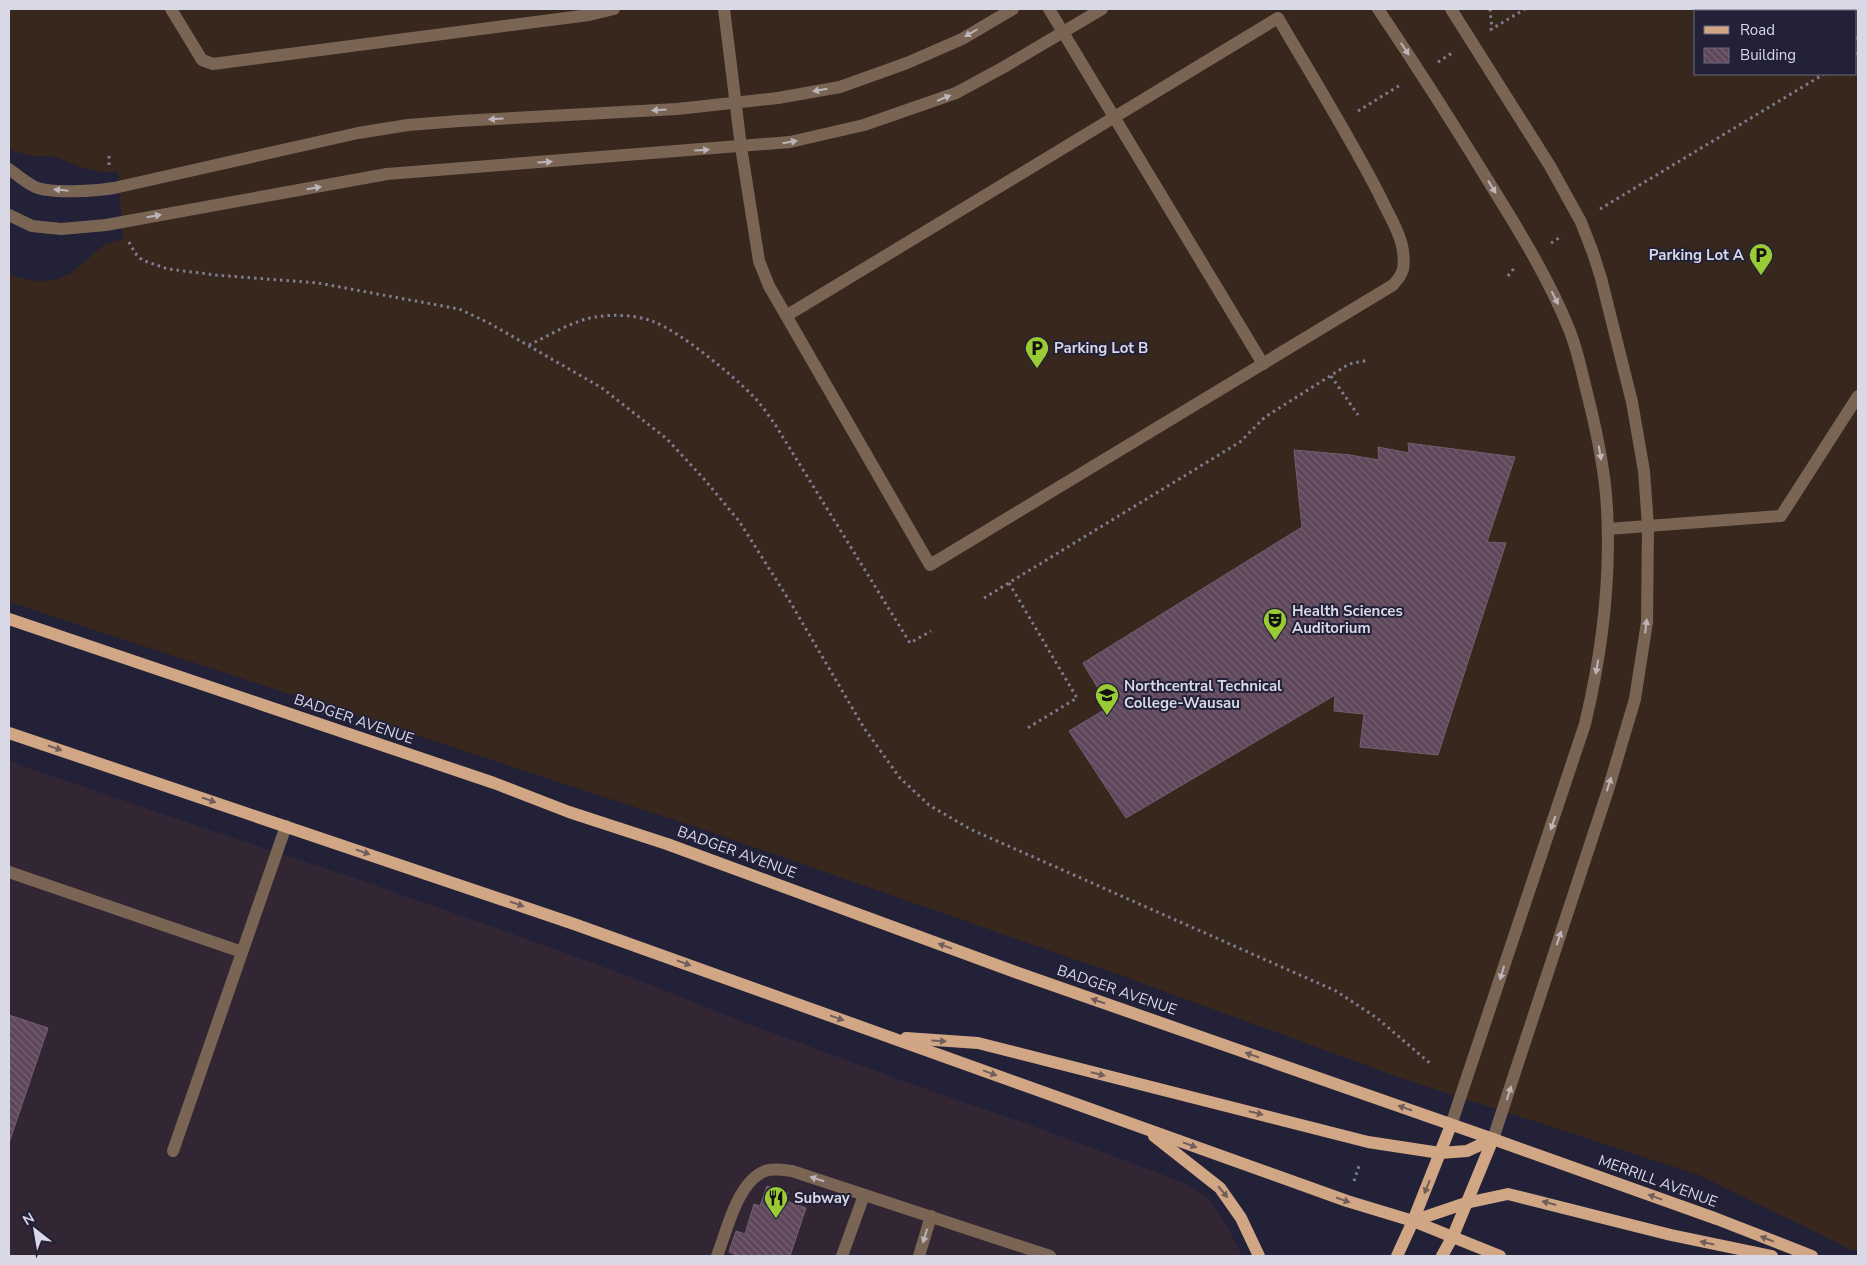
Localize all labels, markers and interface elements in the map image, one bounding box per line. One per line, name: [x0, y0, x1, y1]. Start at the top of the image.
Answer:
legend: [1694, 10, 1857, 75]
text: Road: [1740, 20, 1775, 40]
one-way arrow: [965, 29, 978, 38]
one-way arrow: [1400, 43, 1410, 56]
text: Building: [1740, 45, 1796, 65]
one-way arrow: [811, 87, 827, 95]
one-way arrow: [937, 94, 952, 102]
one-way arrow: [650, 106, 666, 114]
one-way arrow: [488, 115, 504, 123]
one-way arrow: [782, 137, 798, 145]
one-way arrow: [694, 146, 710, 154]
one-way arrow: [537, 157, 553, 165]
one-way arrow: [1487, 180, 1497, 193]
one-way arrow: [307, 183, 323, 191]
one-way arrow: [53, 186, 69, 194]
one-way arrow: [147, 212, 163, 220]
parking icon: Parking Lot A: [1748, 242, 1774, 276]
place label: Parking Lot A: [1649, 245, 1745, 265]
one-way arrow: [1551, 291, 1559, 305]
parking icon: Parking Lot B: [1024, 335, 1050, 369]
place label: Parking Lot B: [1054, 338, 1148, 358]
one-way arrow: [1597, 446, 1605, 462]
place label: Health Sciences Auditorium: [1292, 601, 1403, 638]
theatre icon: Health Sciences Auditorium: [1262, 607, 1288, 641]
one-way arrow: [1642, 617, 1650, 633]
one-way arrow: [1593, 660, 1601, 676]
place label: Northcentral Technical College-Wausau: [1124, 676, 1282, 713]
school or university icon: Northcentral Technical College-Wausau: [1094, 682, 1120, 716]
street label: BADGER AVENUE: [291, 689, 417, 749]
one-way arrow: [48, 744, 63, 752]
one-way arrow: [1606, 776, 1614, 791]
one-way arrow: [202, 796, 217, 804]
one-way arrow: [1548, 816, 1556, 831]
street label: BADGER AVENUE: [675, 821, 799, 883]
one-way arrow: [356, 848, 371, 856]
one-way arrow: [510, 900, 525, 908]
one-way arrow: [1555, 930, 1563, 945]
one-way arrow: [938, 942, 953, 949]
one-way arrow: [677, 960, 692, 967]
street label: BADGER AVENUE: [1054, 960, 1180, 1020]
one-way arrow: [1498, 966, 1506, 981]
one-way arrow: [1091, 997, 1106, 1004]
one-way arrow: [830, 1015, 845, 1022]
one-way arrow: [932, 1037, 948, 1045]
one-way arrow: [1244, 1051, 1259, 1058]
one-way arrow: [983, 1070, 998, 1077]
one-way arrow: [1090, 1070, 1106, 1078]
one-way arrow: [1506, 1085, 1514, 1100]
one-way arrow: [1397, 1104, 1412, 1112]
one-way arrow: [1248, 1110, 1263, 1118]
one-way arrow: [1183, 1141, 1198, 1149]
street label: MERRILL AVENUE: [1596, 1150, 1720, 1212]
one-way arrow: [810, 1175, 825, 1183]
one-way arrow: [1422, 1180, 1430, 1194]
restaurant icon: Subway: [763, 1185, 789, 1219]
one-way arrow: [1217, 1185, 1228, 1198]
place label: Subway: [794, 1188, 850, 1208]
one-way arrow: [1647, 1193, 1662, 1201]
one-way arrow: [1336, 1196, 1351, 1204]
one-way arrow: [1542, 1199, 1557, 1207]
north arrow: [10, 1205, 60, 1255]
text: N: [19, 1208, 38, 1230]
one-way arrow: [921, 1229, 929, 1244]
one-way arrow: [1760, 1234, 1774, 1242]
one-way arrow: [1699, 1239, 1714, 1247]

